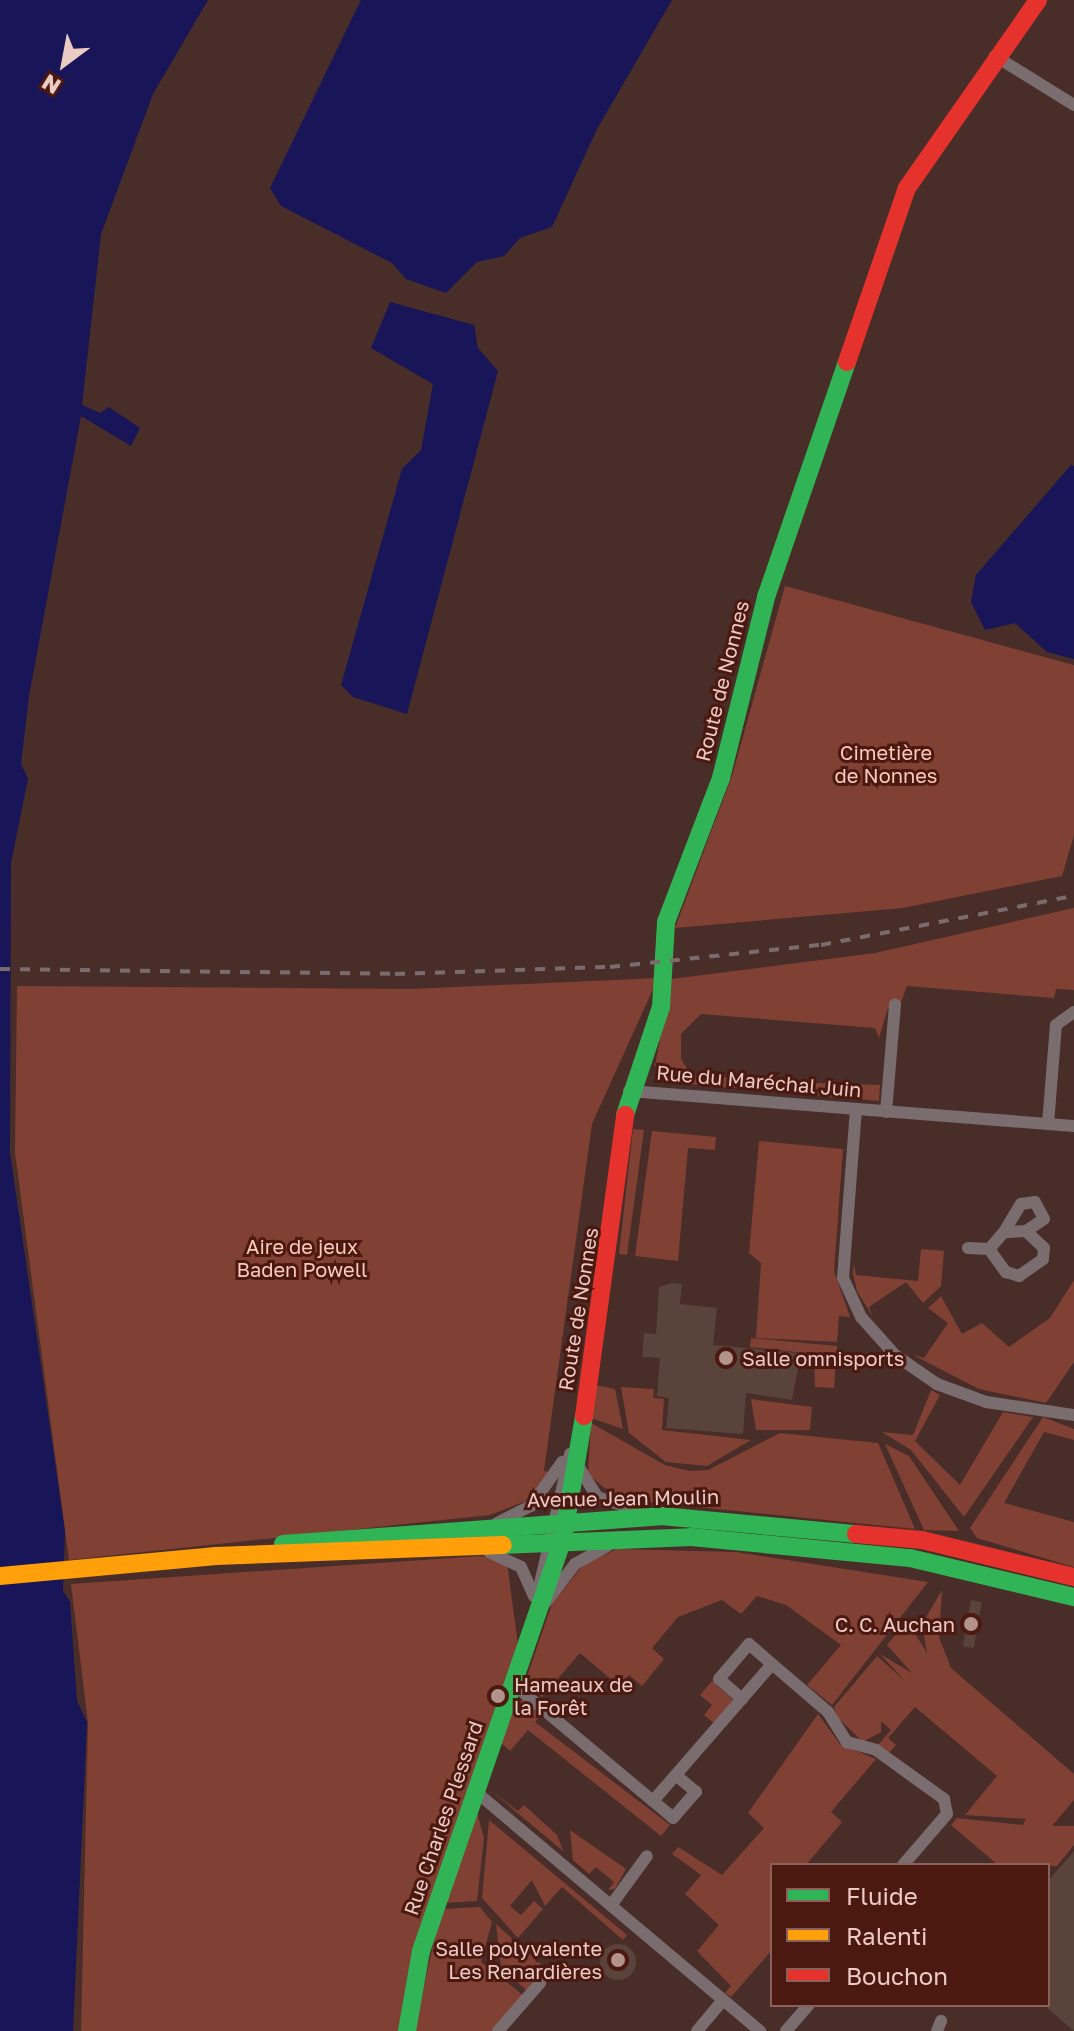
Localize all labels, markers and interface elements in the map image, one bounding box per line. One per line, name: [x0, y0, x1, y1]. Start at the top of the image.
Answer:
north arrow: [24, 24, 104, 104]
text: N: [37, 69, 65, 101]
street label: Route de Nonnes: [690, 598, 754, 764]
park label: Cimetière de Nonnes: [835, 740, 937, 787]
street label: Rue du Maréchal Juin: [655, 1060, 863, 1102]
street label: Route de Nonnes: [553, 1226, 603, 1392]
park label: Aire de jeux Baden Powell: [237, 1234, 367, 1281]
place label: Salle omnisports: [742, 1346, 904, 1370]
marker: Salle omnisports: [717, 1349, 735, 1367]
street label: Avenue Jean Moulin: [527, 1484, 719, 1512]
place label: C. C. Auchan: [835, 1612, 955, 1636]
marker: C. C. Auchan: [962, 1615, 980, 1633]
place label: Hameaux de la Forêt: [514, 1672, 633, 1719]
marker: Hameaux de la Forêt: [489, 1687, 507, 1705]
street label: Rue Charles Plessard: [399, 1718, 487, 1918]
legend: [770, 1863, 1050, 2007]
text: Fluide: [846, 1881, 918, 1910]
text: Ralenti: [846, 1921, 928, 1950]
place label: Salle polyvalente Les Renardières: [435, 1936, 602, 1983]
marker: Salle polyvalente Les Renardières: [609, 1951, 627, 1969]
text: Bouchon: [846, 1961, 948, 1990]

